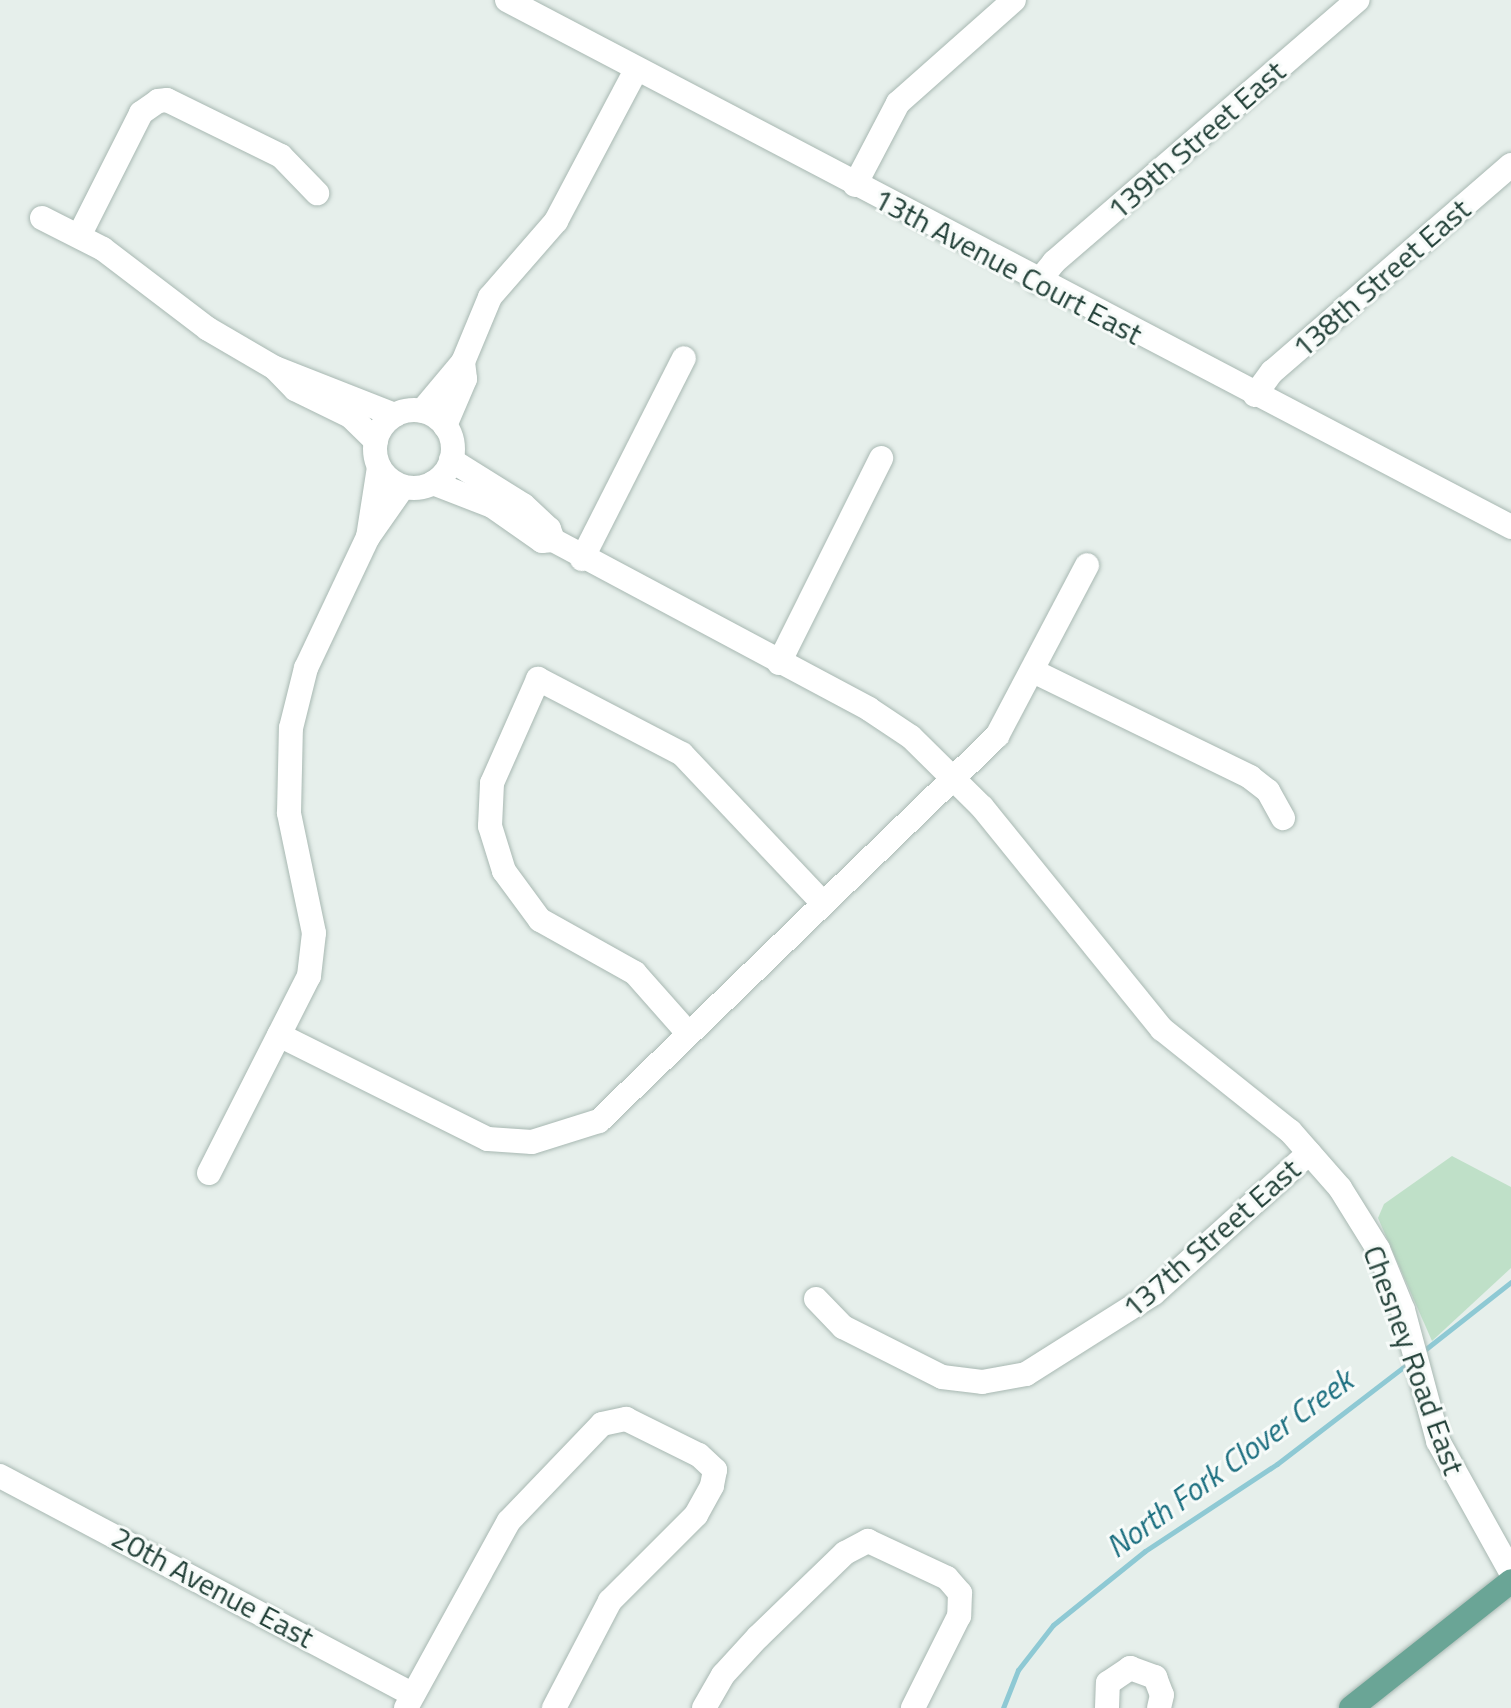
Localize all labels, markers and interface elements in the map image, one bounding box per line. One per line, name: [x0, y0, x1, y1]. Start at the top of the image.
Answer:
street label: 139th Street East: [1100, 53, 1292, 227]
street label: 13th Avenue Court East: [868, 180, 1148, 352]
street label: 138th Street East: [1285, 191, 1477, 365]
street label: 137th Street East: [1115, 1151, 1307, 1325]
street label: Chesney Road East: [1356, 1240, 1472, 1480]
water label: North Fork Clover Creek: [1098, 1361, 1360, 1565]
street label: 20th Avenue East: [106, 1519, 320, 1655]

